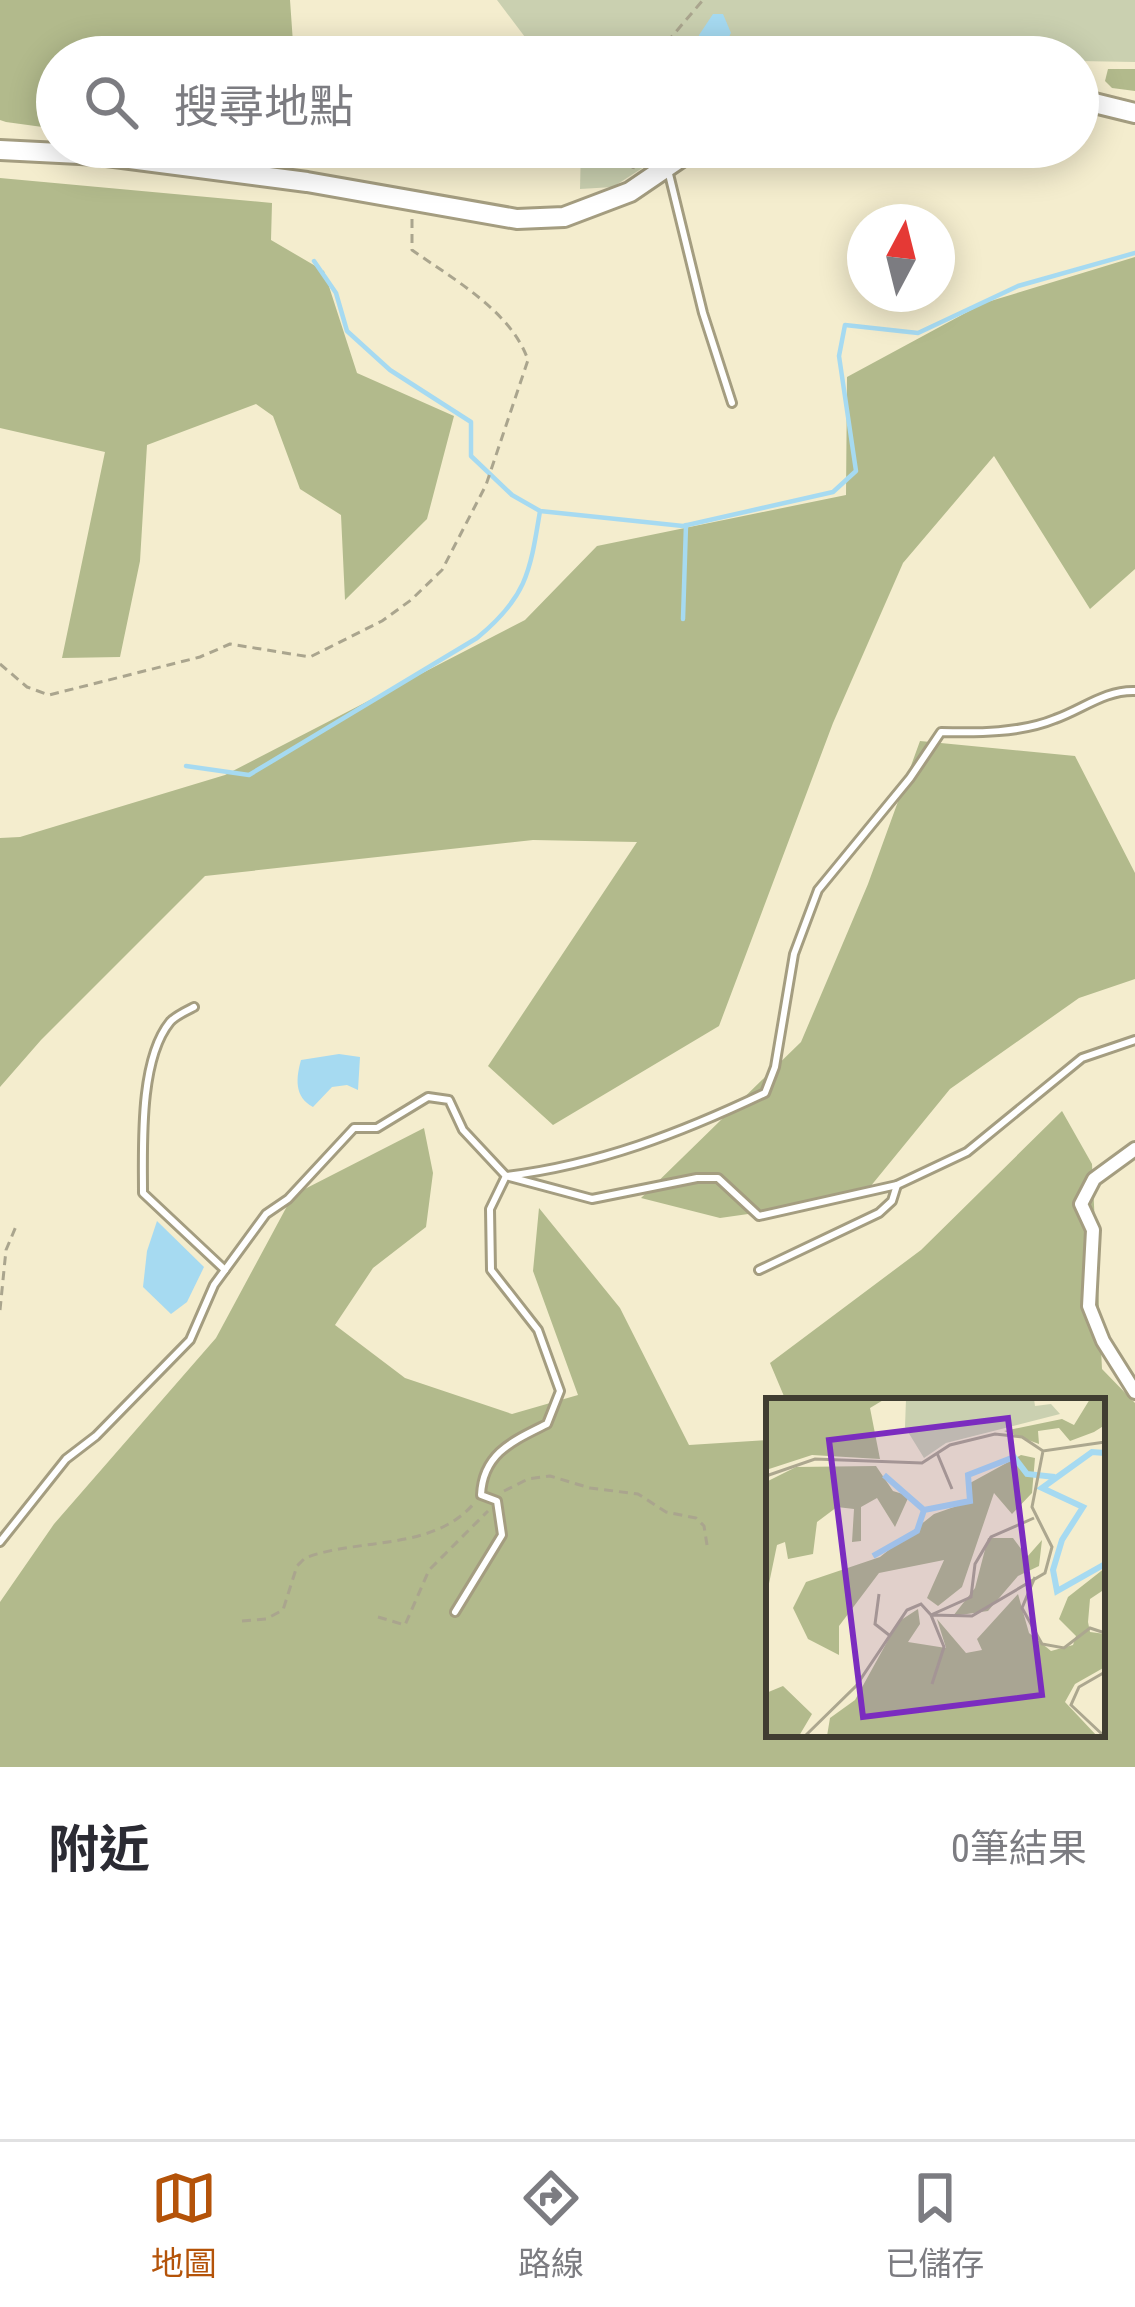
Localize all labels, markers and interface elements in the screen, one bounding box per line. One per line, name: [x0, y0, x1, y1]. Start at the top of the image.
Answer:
search box: [36, 36, 1099, 168]
icon: search: [78, 69, 144, 135]
text: 搜尋地點: [174, 80, 354, 133]
north arrow: [847, 204, 955, 312]
inset map: [766, 1398, 1105, 1737]
text: 附近: [48, 1820, 150, 1879]
text: 0筆結果: [951, 1826, 1087, 1872]
tab: 地圖: [151, 2165, 217, 2285]
tab: 路線: [518, 2165, 584, 2285]
tab: 已儲存: [885, 2165, 984, 2285]

